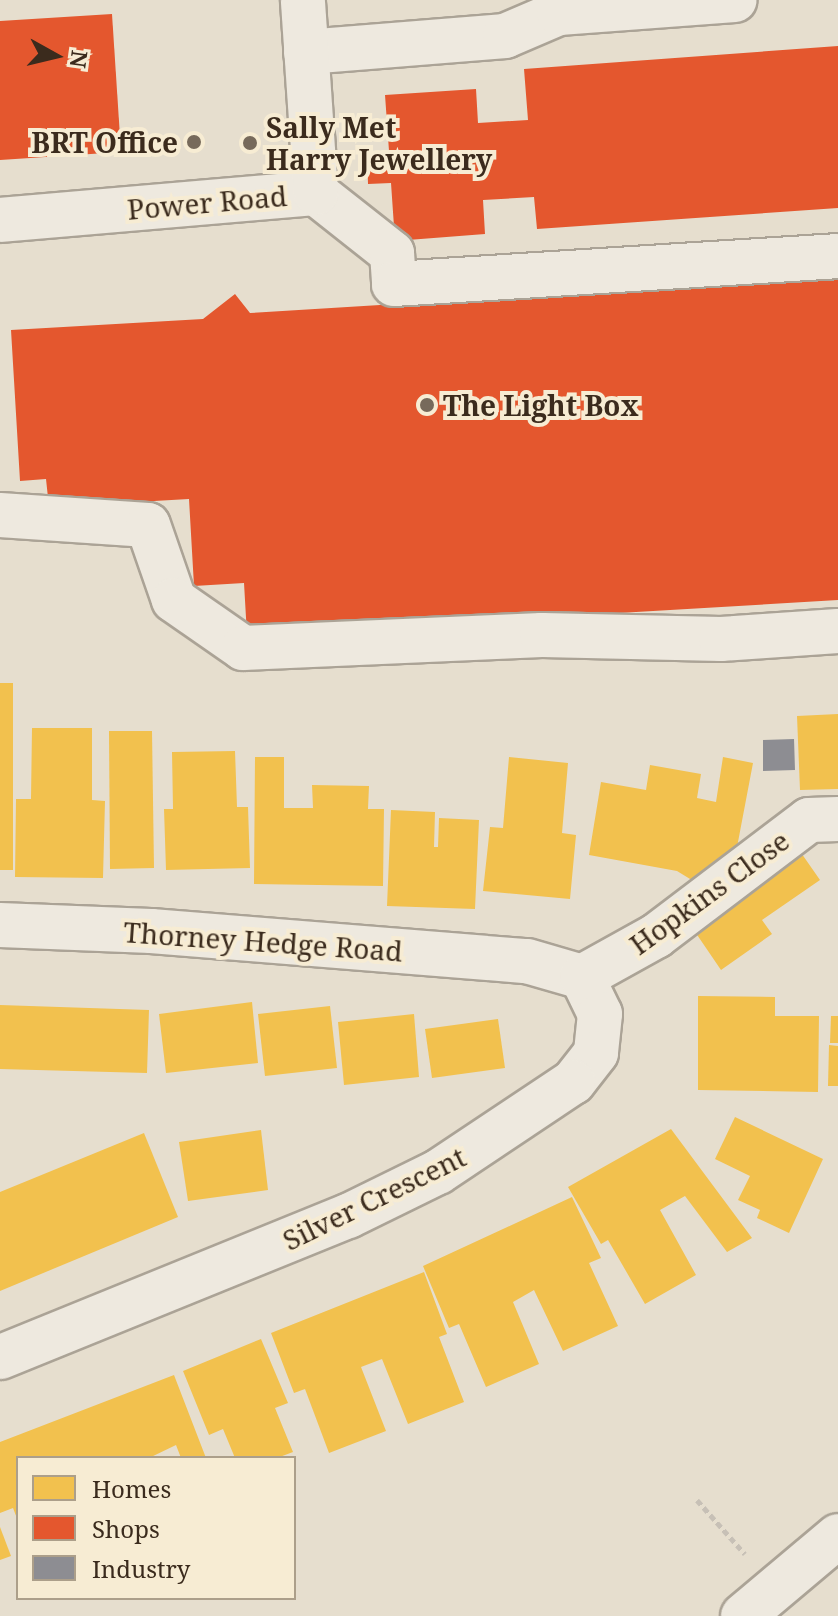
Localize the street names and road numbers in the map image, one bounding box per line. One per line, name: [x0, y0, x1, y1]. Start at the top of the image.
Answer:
street label: Power Road: [126, 178, 288, 226]
street label: Hopkins Close: [623, 823, 795, 961]
street label: Thorney Hedge Road: [122, 914, 404, 968]
street label: Silver Crescent: [277, 1139, 471, 1257]

